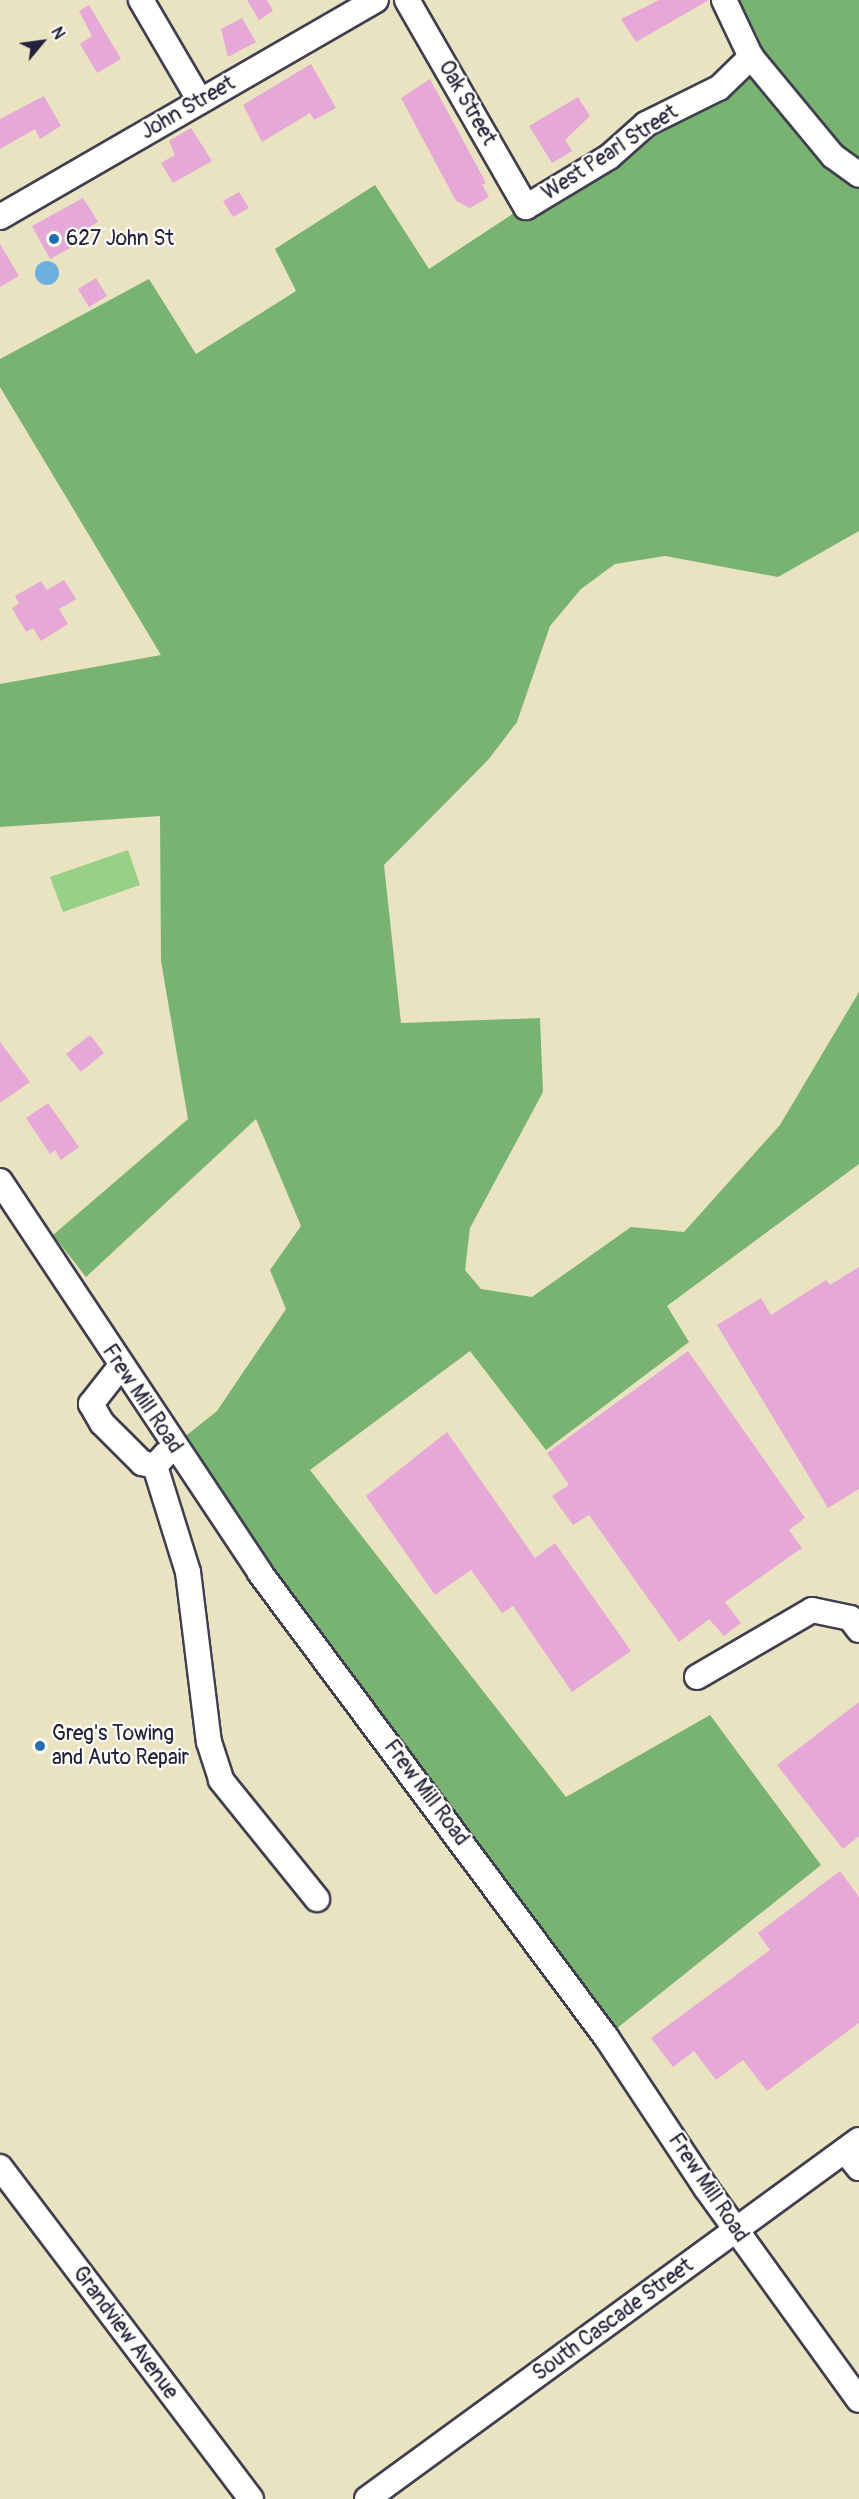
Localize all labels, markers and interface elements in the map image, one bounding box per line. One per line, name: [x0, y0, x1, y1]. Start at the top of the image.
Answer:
north arrow: [12, 12, 72, 72]
text: N: [46, 24, 69, 43]
street label: Oak Street: [433, 56, 501, 150]
street label: John Street: [136, 71, 240, 145]
street label: West Pearl Street: [538, 100, 682, 206]
place label: 627 John St: [66, 226, 174, 252]
marker: 627 John St: [47, 232, 61, 246]
street label: Frew Mill Road: [96, 1340, 188, 1458]
place label: Greg's Towing and Auto Repair: [52, 1721, 189, 1771]
street label: Frew Mill Road: [378, 1735, 474, 1851]
marker: Greg's Towing and Auto Repair: [33, 1739, 47, 1753]
street label: Frew Mill Road: [662, 2129, 754, 2247]
street label: South Cascade Street: [528, 2253, 698, 2387]
street label: Grandview Avenue: [67, 2262, 183, 2404]

